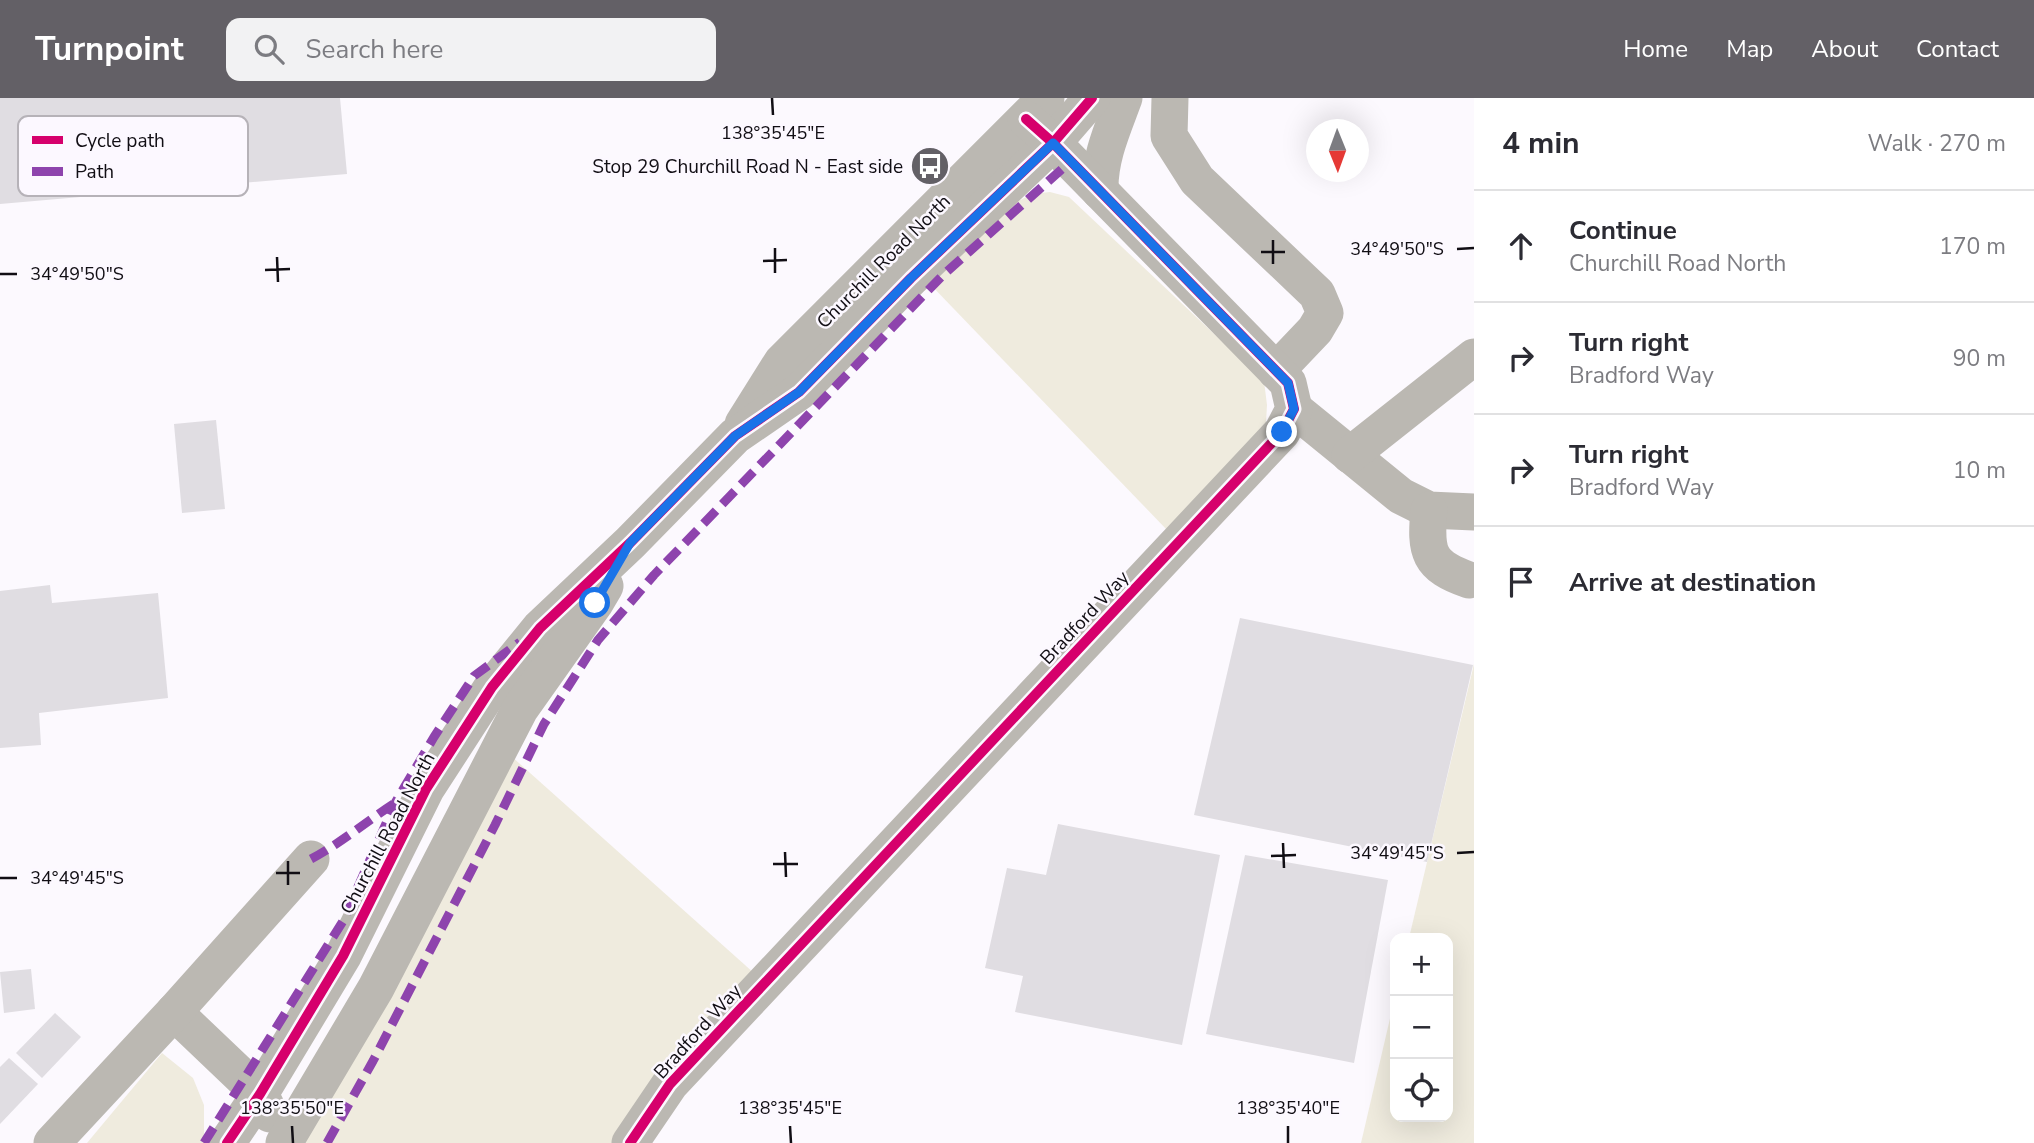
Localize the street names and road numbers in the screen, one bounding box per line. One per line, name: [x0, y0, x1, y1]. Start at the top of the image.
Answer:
street label: Churchill Road North: [811, 189, 956, 334]
street label: Bradford Way: [1034, 565, 1135, 670]
street label: Churchill Road North: [334, 748, 442, 919]
street label: Bradford Way: [648, 978, 748, 1085]

